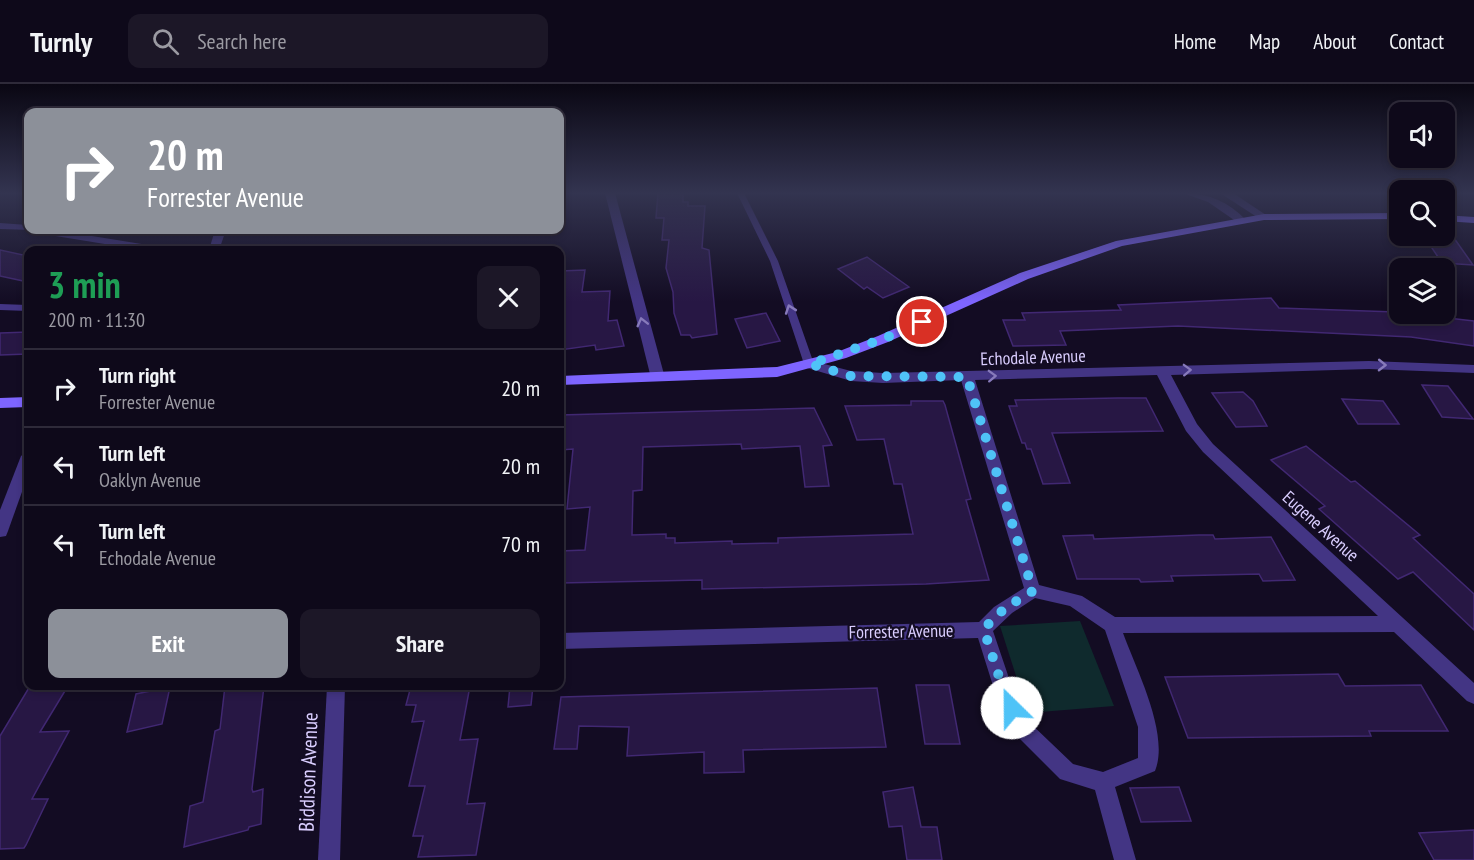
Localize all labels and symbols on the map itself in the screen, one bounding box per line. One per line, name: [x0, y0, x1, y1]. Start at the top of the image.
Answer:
pin: [896, 296, 947, 347]
one-way arrow: [785, 304, 798, 315]
one-way arrow: [637, 317, 649, 327]
street label: Echodale Avenue: [980, 344, 1086, 370]
one-way arrow: [1378, 359, 1387, 371]
one-way arrow: [1183, 364, 1192, 377]
one-way arrow: [988, 370, 997, 382]
street label: Eugene Avenue: [1278, 486, 1364, 566]
street label: Forrester Avenue: [848, 619, 954, 643]
position arrow: [980, 676, 1044, 740]
street label: Biddison Avenue: [292, 712, 324, 832]

